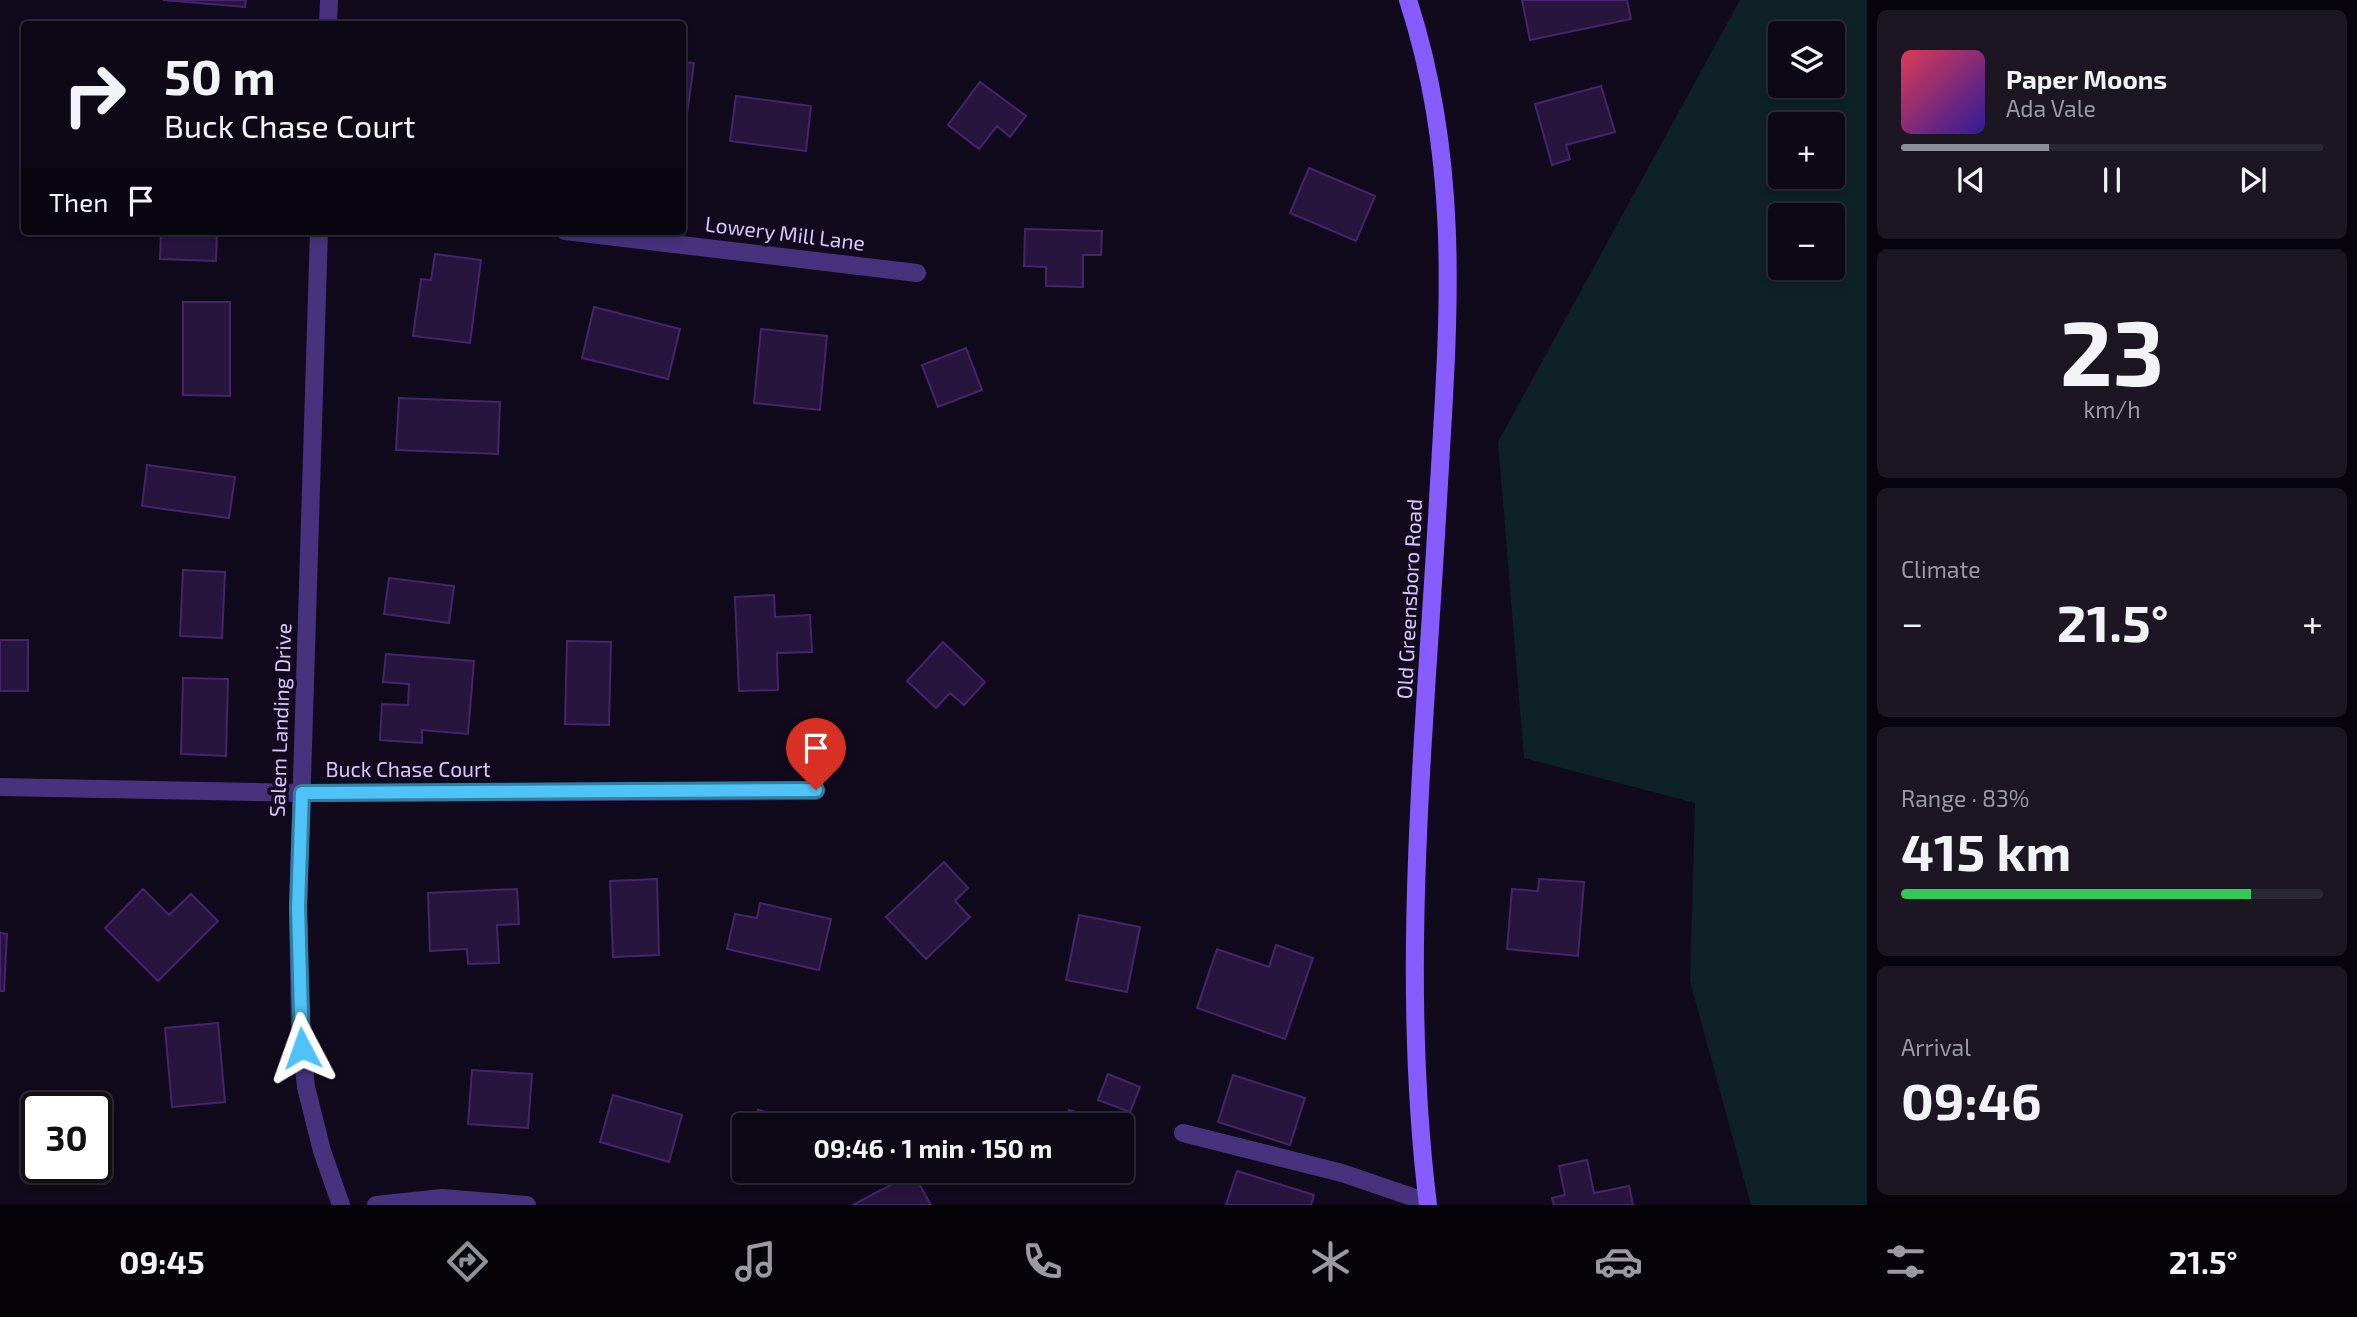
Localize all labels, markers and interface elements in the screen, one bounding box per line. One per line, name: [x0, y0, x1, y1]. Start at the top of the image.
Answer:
map controls: [1768, 21, 1845, 280]
button: layers: [1768, 21, 1845, 98]
text: 50 m: [164, 46, 276, 105]
icon: right: [49, 49, 140, 140]
text: Paper Moons: [2006, 63, 2167, 94]
text: Ada Vale: [2006, 94, 2096, 122]
text: Buck Chase Court: [164, 106, 416, 144]
button: +: [1768, 112, 1845, 189]
icon: previous: [1952, 161, 1990, 199]
icon: pause: [2093, 161, 2131, 199]
icon: next: [2234, 161, 2272, 199]
icon: arrive: [122, 182, 160, 220]
text: Then: [49, 186, 108, 217]
button: −: [1768, 203, 1845, 280]
street label: Lowery Mill Lane: [704, 210, 867, 255]
text: 23: [2060, 295, 2164, 404]
text: km/h: [2083, 395, 2141, 423]
street label: Old Greensboro Road: [1391, 498, 1426, 700]
text: Climate: [1901, 555, 1981, 583]
text: 21.5°: [2057, 590, 2169, 652]
text: −: [1901, 599, 1923, 645]
text: +: [2302, 599, 2323, 645]
street label: Salem Landing Drive: [264, 623, 295, 817]
pin: [786, 718, 846, 790]
icon: arrive: [797, 729, 835, 767]
street label: Buck Chase Court: [325, 756, 491, 781]
text: Range · 83%: [1901, 784, 2029, 812]
text: 415 km: [1901, 819, 2071, 881]
position arrow: [265, 1011, 339, 1085]
text: Arrival: [1901, 1033, 1971, 1061]
text: 09:46: [1901, 1068, 2042, 1130]
speed limit sign: 30: [21, 1092, 112, 1183]
text: 09:46 · 1 min · 150 m: [814, 1132, 1052, 1163]
icon: directions: [443, 1237, 492, 1286]
icon: music: [731, 1237, 780, 1286]
icon: phone: [1018, 1237, 1067, 1286]
icon: climate: [1306, 1237, 1355, 1286]
icon: car: [1594, 1237, 1643, 1286]
icon: filters: [1881, 1237, 1930, 1286]
text: 09:45: [119, 1242, 205, 1280]
text: 21.5°: [2169, 1242, 2238, 1280]

